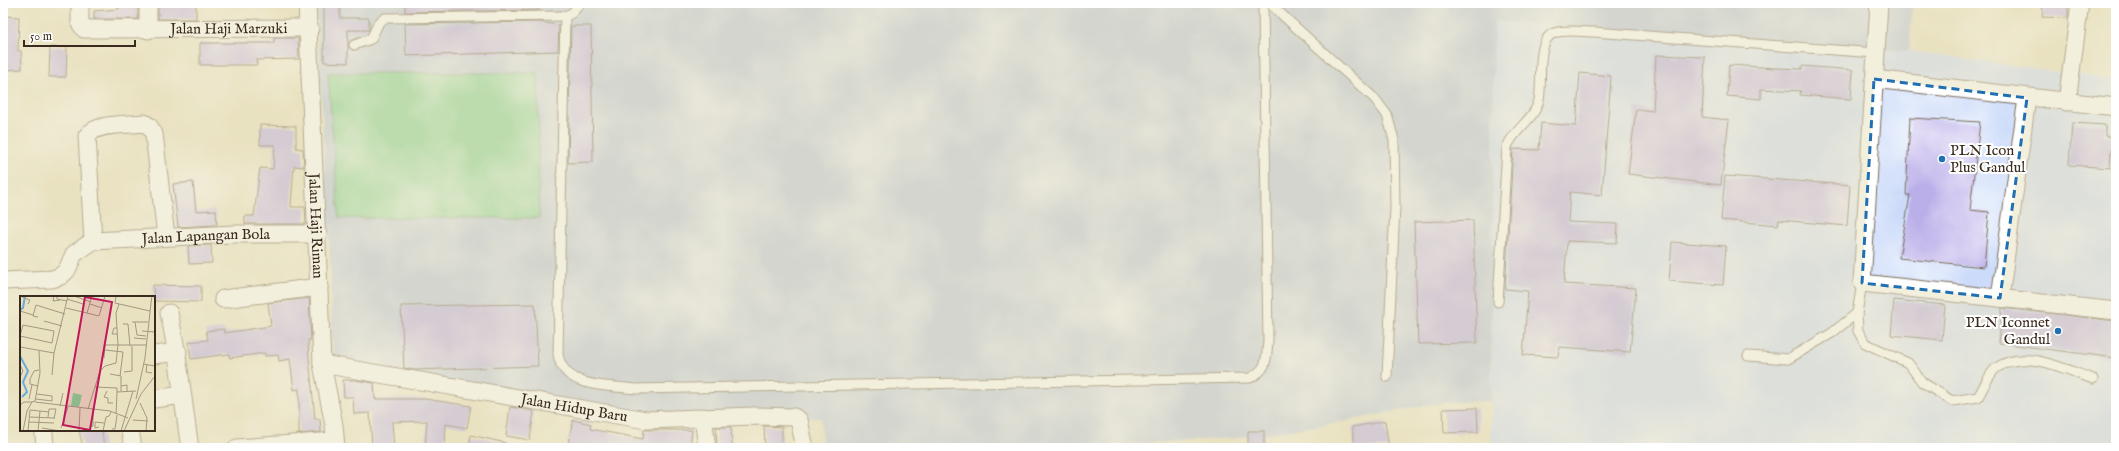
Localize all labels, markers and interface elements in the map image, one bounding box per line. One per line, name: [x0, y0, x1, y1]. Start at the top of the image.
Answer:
street label: Jalan Haji Marzuki: [168, 19, 287, 38]
scale bar: [24, 22, 135, 48]
text: 50 m: [30, 29, 52, 44]
place label: PLN Icon Plus Gandul: [1950, 141, 2026, 177]
marker: PLN Icon Plus Gandul: [1937, 154, 1947, 164]
street label: Jalan Haji Riman: [304, 171, 328, 279]
street label: Jalan Lapangan Bola: [139, 225, 271, 248]
inset map: [20, 296, 155, 431]
place label: PLN Iconnet Gandul: [1966, 313, 2051, 349]
marker: PLN Iconnet Gandul: [2053, 326, 2063, 336]
street label: Jalan Hidup Baru: [518, 389, 629, 426]

